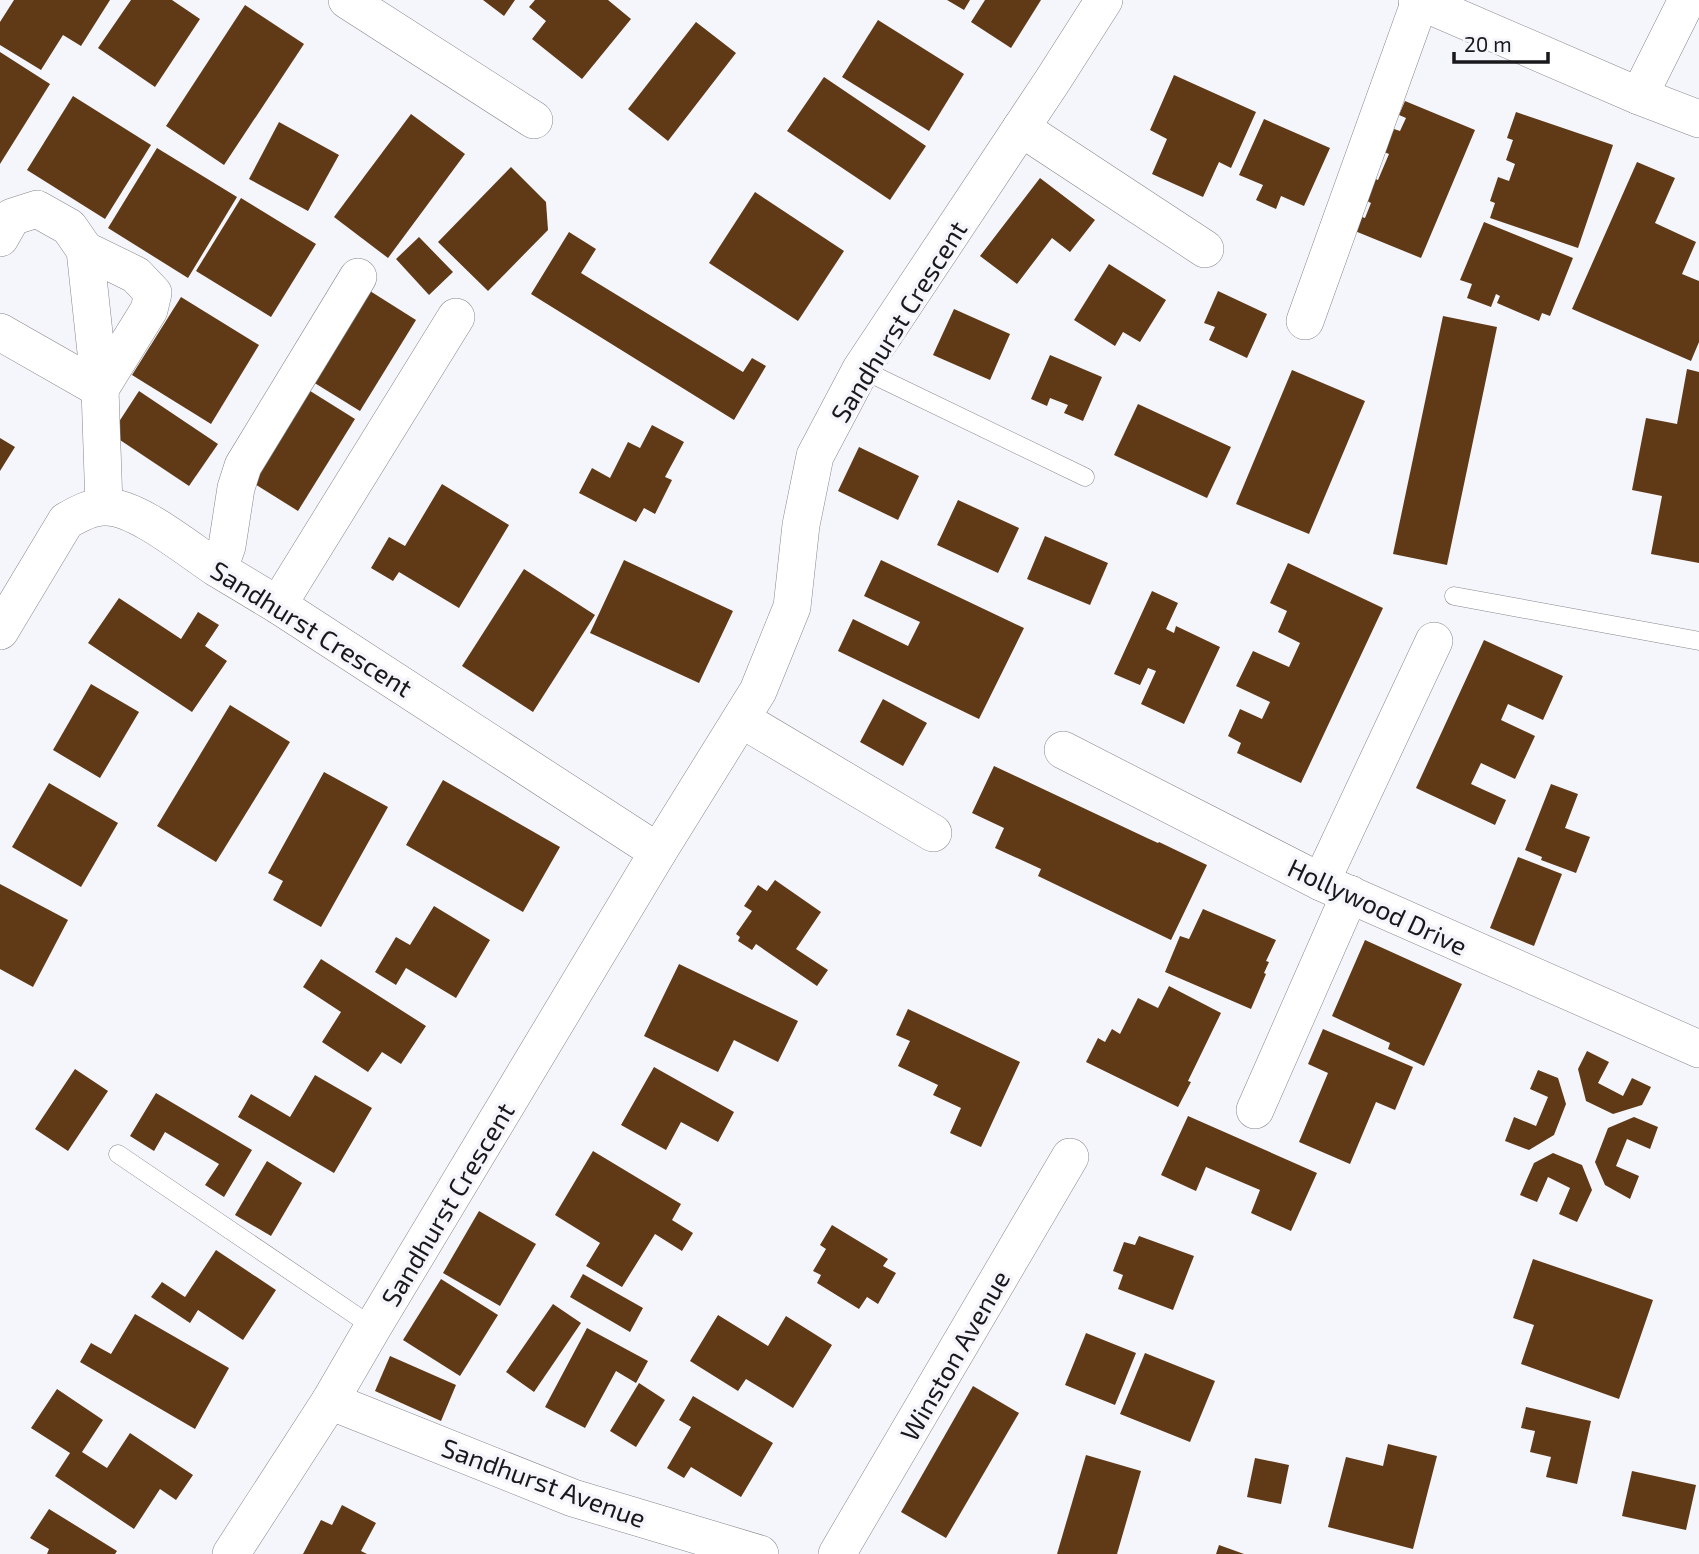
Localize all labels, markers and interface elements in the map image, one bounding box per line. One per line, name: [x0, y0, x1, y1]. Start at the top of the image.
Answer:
scale bar: [1454, 21, 1548, 65]
text: 20 m: [1464, 31, 1512, 56]
street label: Sandhurst Crescent: [823, 214, 973, 427]
street label: Sandhurst Crescent: [206, 553, 419, 703]
street label: Hollywood Drive: [1284, 851, 1472, 961]
street label: Sandhurst Crescent: [374, 1097, 520, 1311]
street label: Winston Avenue: [893, 1264, 1015, 1446]
street label: Sandhurst Avenue: [438, 1431, 650, 1533]

